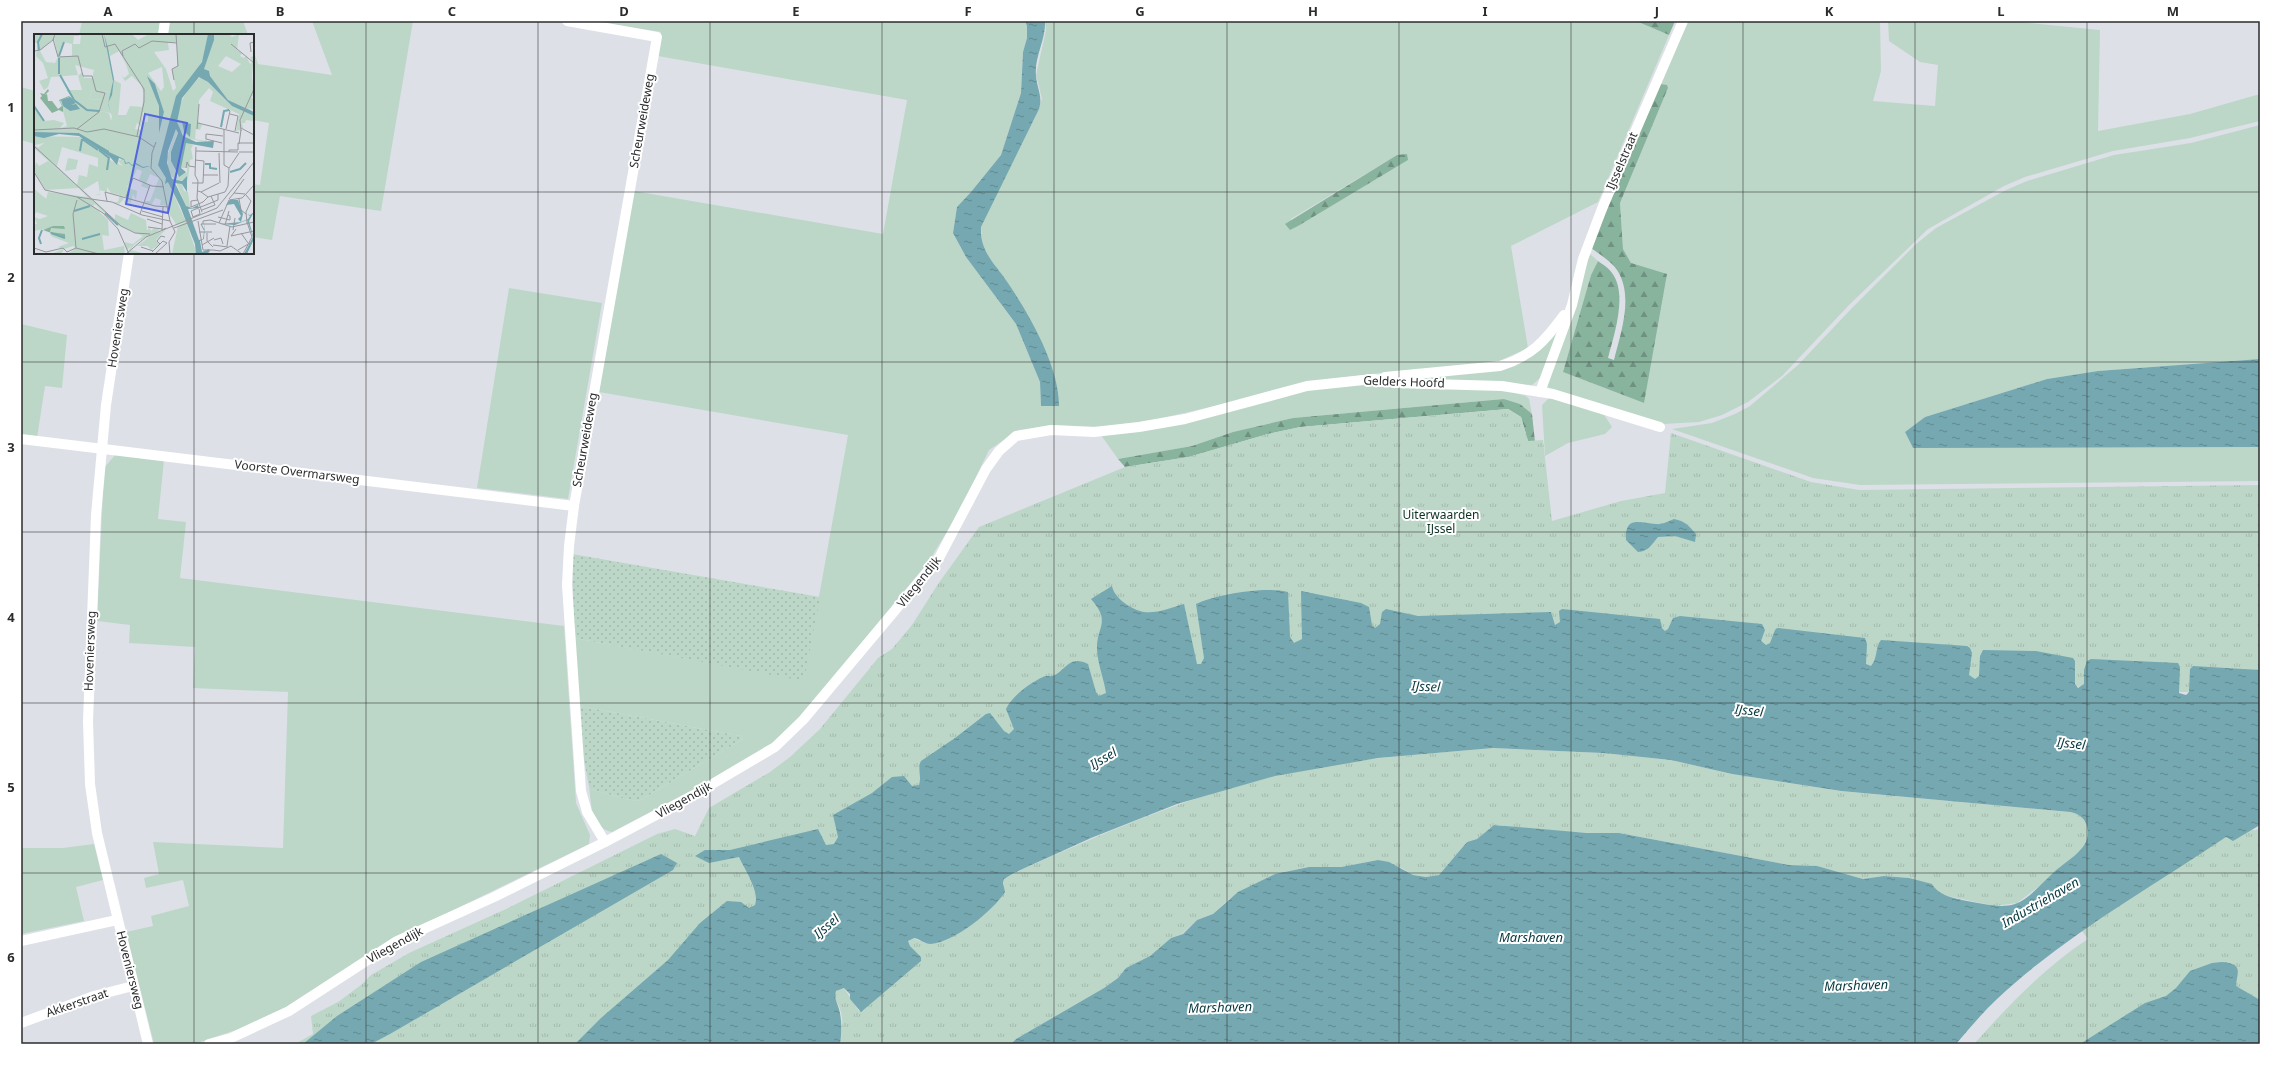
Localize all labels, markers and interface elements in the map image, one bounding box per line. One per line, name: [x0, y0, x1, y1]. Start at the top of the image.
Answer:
text: A: [104, 2, 113, 20]
text: B: [276, 2, 284, 20]
text: C: [448, 2, 456, 20]
text: D: [619, 2, 629, 20]
text: E: [792, 2, 800, 20]
text: F: [964, 2, 972, 20]
text: G: [1135, 2, 1145, 20]
text: H: [1308, 2, 1318, 20]
text: I: [1482, 2, 1488, 20]
text: J: [1654, 2, 1659, 20]
text: K: [1825, 2, 1834, 20]
text: L: [1997, 2, 2005, 20]
text: M: [2167, 2, 2179, 20]
inset map: [34, 34, 254, 254]
street label: Scheurweideweg: [625, 72, 658, 170]
text: 1: [7, 98, 15, 116]
street label: IJsselstraat: [1602, 129, 1642, 192]
text: 2: [7, 268, 15, 286]
street label: Hoveniersweg: [103, 287, 132, 369]
street label: Gelders Hoofd: [1363, 372, 1445, 391]
street label: Scheurweideweg: [568, 391, 601, 489]
text: 3: [7, 438, 15, 456]
street label: Voorste Overmarsweg: [234, 455, 361, 488]
park label: Uiterwaarden IJssel: [1402, 506, 1480, 537]
street label: Vliegendijk: [893, 552, 945, 611]
text: 4: [7, 608, 15, 626]
street label: Hoveniersweg: [80, 611, 99, 691]
water label: IJssel: [1410, 676, 1442, 696]
water label: IJssel: [1733, 699, 1765, 721]
water label: IJssel: [2055, 732, 2087, 754]
water label: IJssel: [1085, 743, 1121, 774]
street label: Vliegendijk: [653, 777, 715, 822]
text: 5: [7, 778, 15, 796]
water label: Industriehaven: [1997, 873, 2082, 932]
water label: IJssel: [808, 909, 843, 943]
street label: Vliegendijk: [364, 922, 426, 967]
water label: Marshaven: [1499, 928, 1563, 946]
street label: Hoveniersweg: [113, 929, 148, 1011]
text: 6: [7, 948, 15, 966]
water label: Marshaven: [1824, 975, 1888, 995]
street label: Akkerstraat: [43, 984, 111, 1021]
water label: Marshaven: [1188, 997, 1252, 1017]

